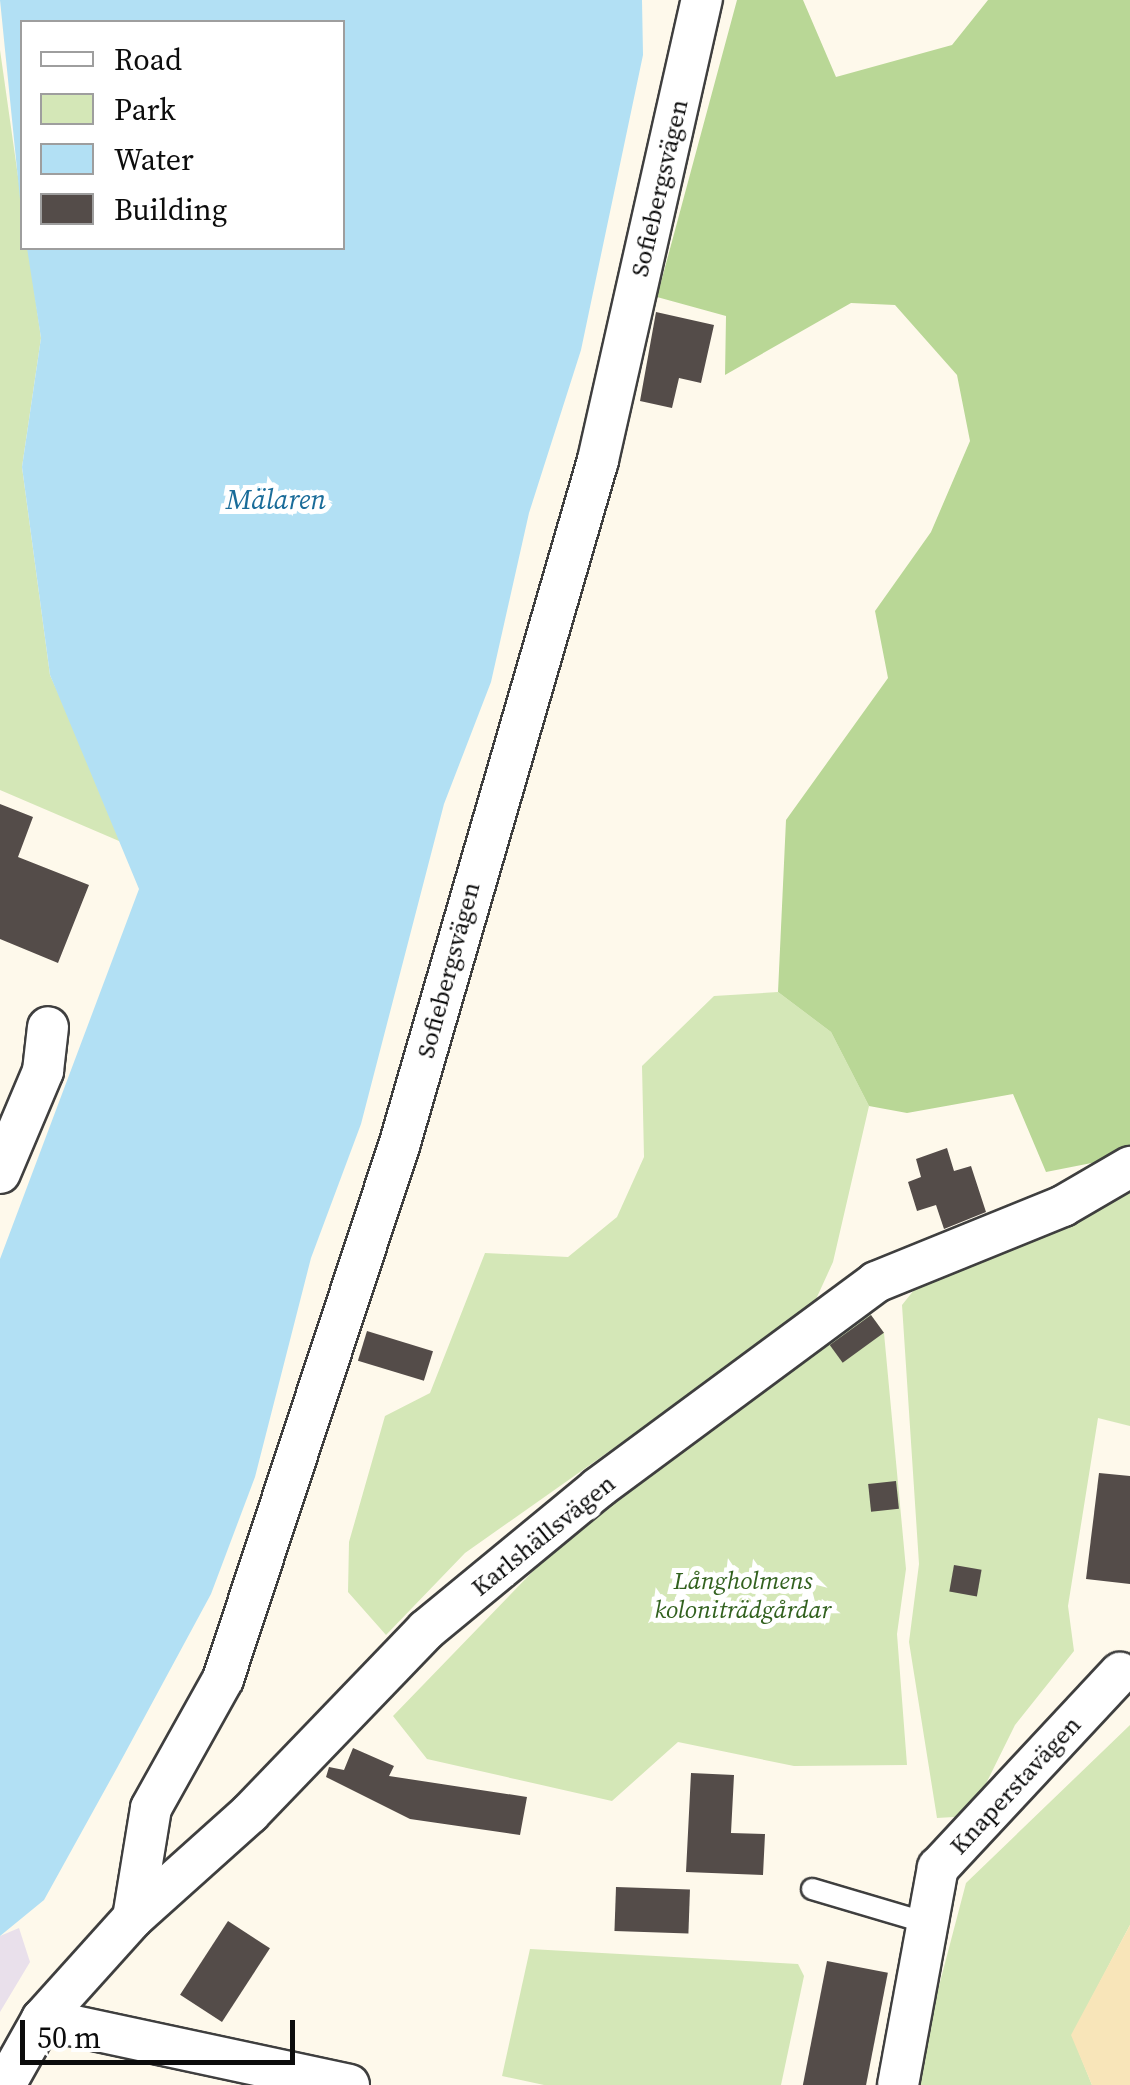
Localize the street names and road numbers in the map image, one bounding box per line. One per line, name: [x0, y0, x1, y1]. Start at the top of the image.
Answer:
street label: Sofiebergsvägen: [624, 97, 694, 279]
street label: Sofiebergsvägen: [410, 879, 486, 1061]
street label: Karlshällsvägen: [465, 1468, 621, 1602]
street label: Knaperstavägen: [943, 1710, 1087, 1860]

